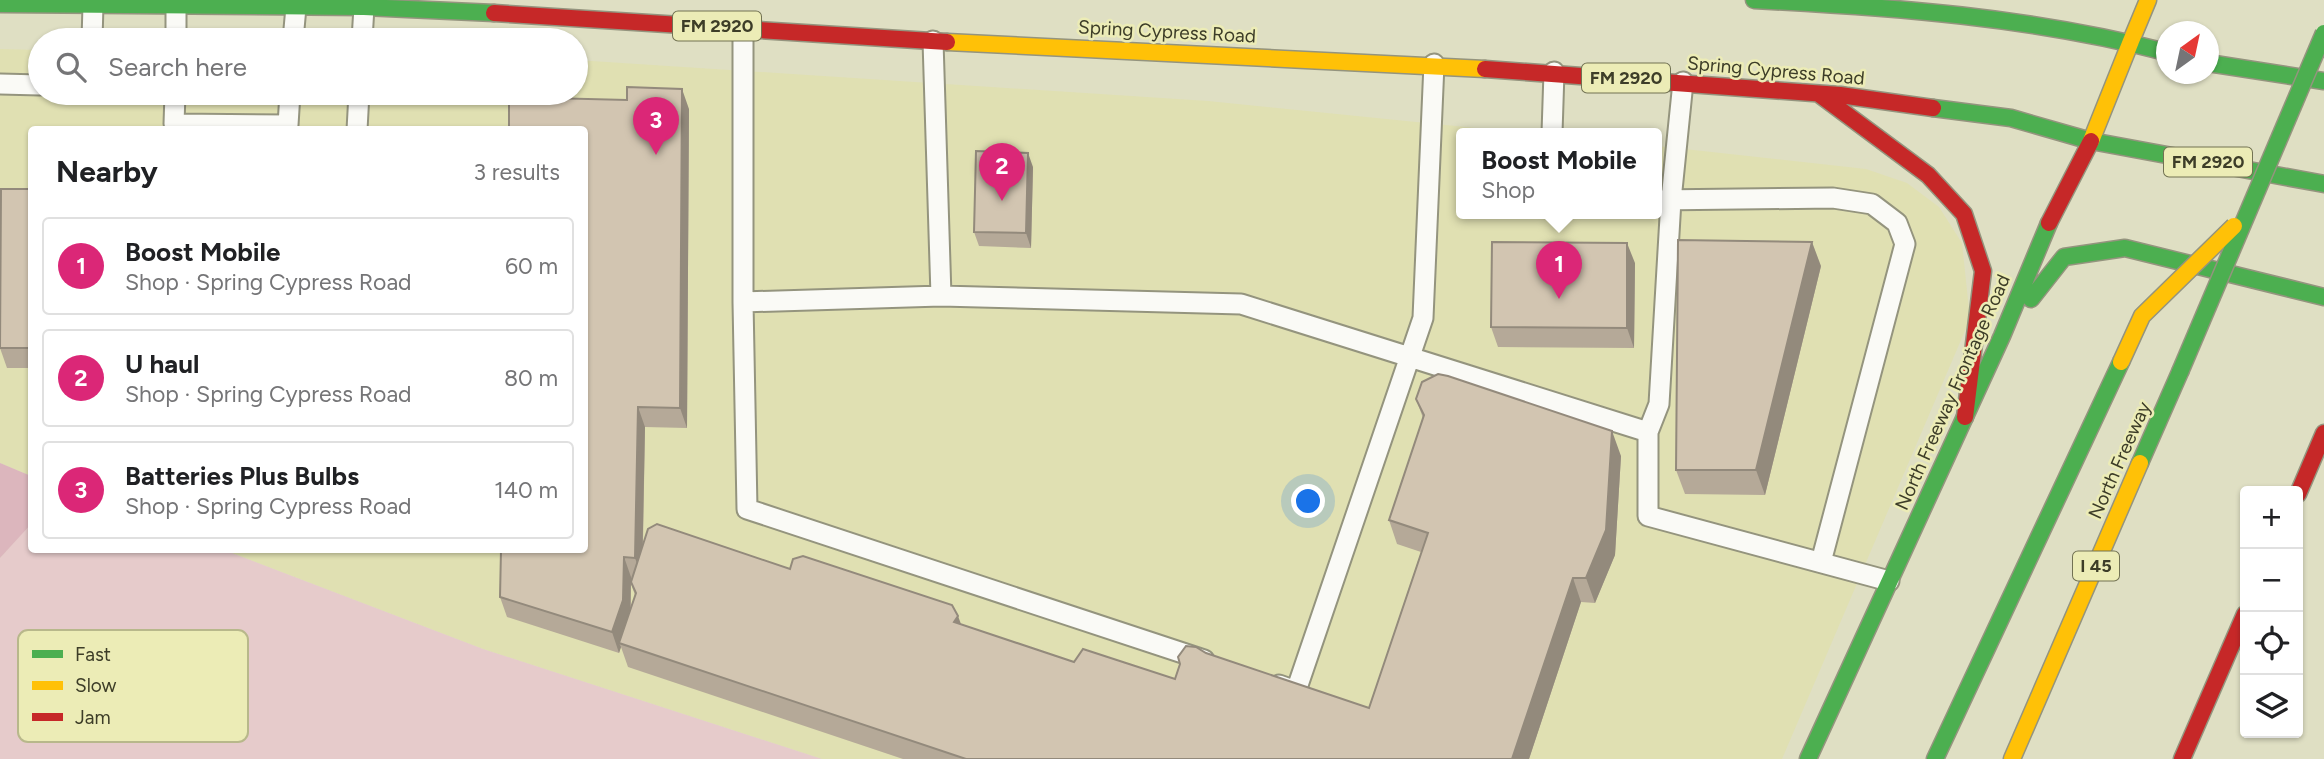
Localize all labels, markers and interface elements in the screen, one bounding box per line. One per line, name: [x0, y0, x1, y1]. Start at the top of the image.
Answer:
road number: FM 2920: [673, 12, 761, 41]
street label: Spring Cypress Road: [1077, 15, 1256, 48]
north arrow: [2156, 21, 2219, 84]
search box: [28, 28, 588, 105]
icon: search: [52, 48, 90, 86]
text: Search here: [108, 51, 247, 83]
street label: Spring Cypress Road: [1686, 51, 1866, 90]
road number: FM 2920: [1582, 64, 1670, 92]
pin: 3: [633, 97, 679, 155]
popup: [1456, 128, 1662, 219]
pin: 2: [979, 143, 1025, 201]
text: Boost Mobile: [1481, 144, 1637, 176]
road number: FM 2920: [2164, 148, 2252, 176]
text: Nearby: [56, 153, 158, 190]
text: 3 results: [473, 158, 560, 186]
text: Shop: [1481, 176, 1535, 204]
text: Boost Mobile: [125, 236, 280, 268]
pin: 1: [1536, 241, 1582, 299]
text: 1: [76, 252, 86, 280]
text: 60 m: [505, 252, 558, 280]
text: Shop · Spring Cypress Road: [125, 268, 412, 296]
street label: North Freeway Frontage Road: [1890, 271, 2015, 514]
text: U haul: [125, 348, 199, 380]
text: 2: [74, 364, 88, 392]
text: 80 m: [504, 364, 558, 392]
text: Shop · Spring Cypress Road: [125, 380, 412, 408]
street label: North Freeway: [2083, 398, 2156, 522]
text: Batteries Plus Bulbs: [125, 460, 359, 492]
text: 3: [75, 476, 87, 504]
text: 140 m: [494, 476, 558, 504]
your location: [1291, 484, 1325, 518]
map controls: [2240, 486, 2303, 738]
button: +: [2240, 486, 2303, 549]
text: Shop · Spring Cypress Road: [125, 492, 412, 520]
button: −: [2240, 549, 2303, 612]
road number: I 45: [2073, 552, 2119, 580]
button: locate: [2240, 612, 2303, 675]
legend: [18, 630, 248, 742]
text: Fast: [75, 643, 111, 666]
text: Slow: [75, 674, 117, 697]
button: layers: [2240, 675, 2303, 738]
text: Jam: [75, 706, 111, 729]

